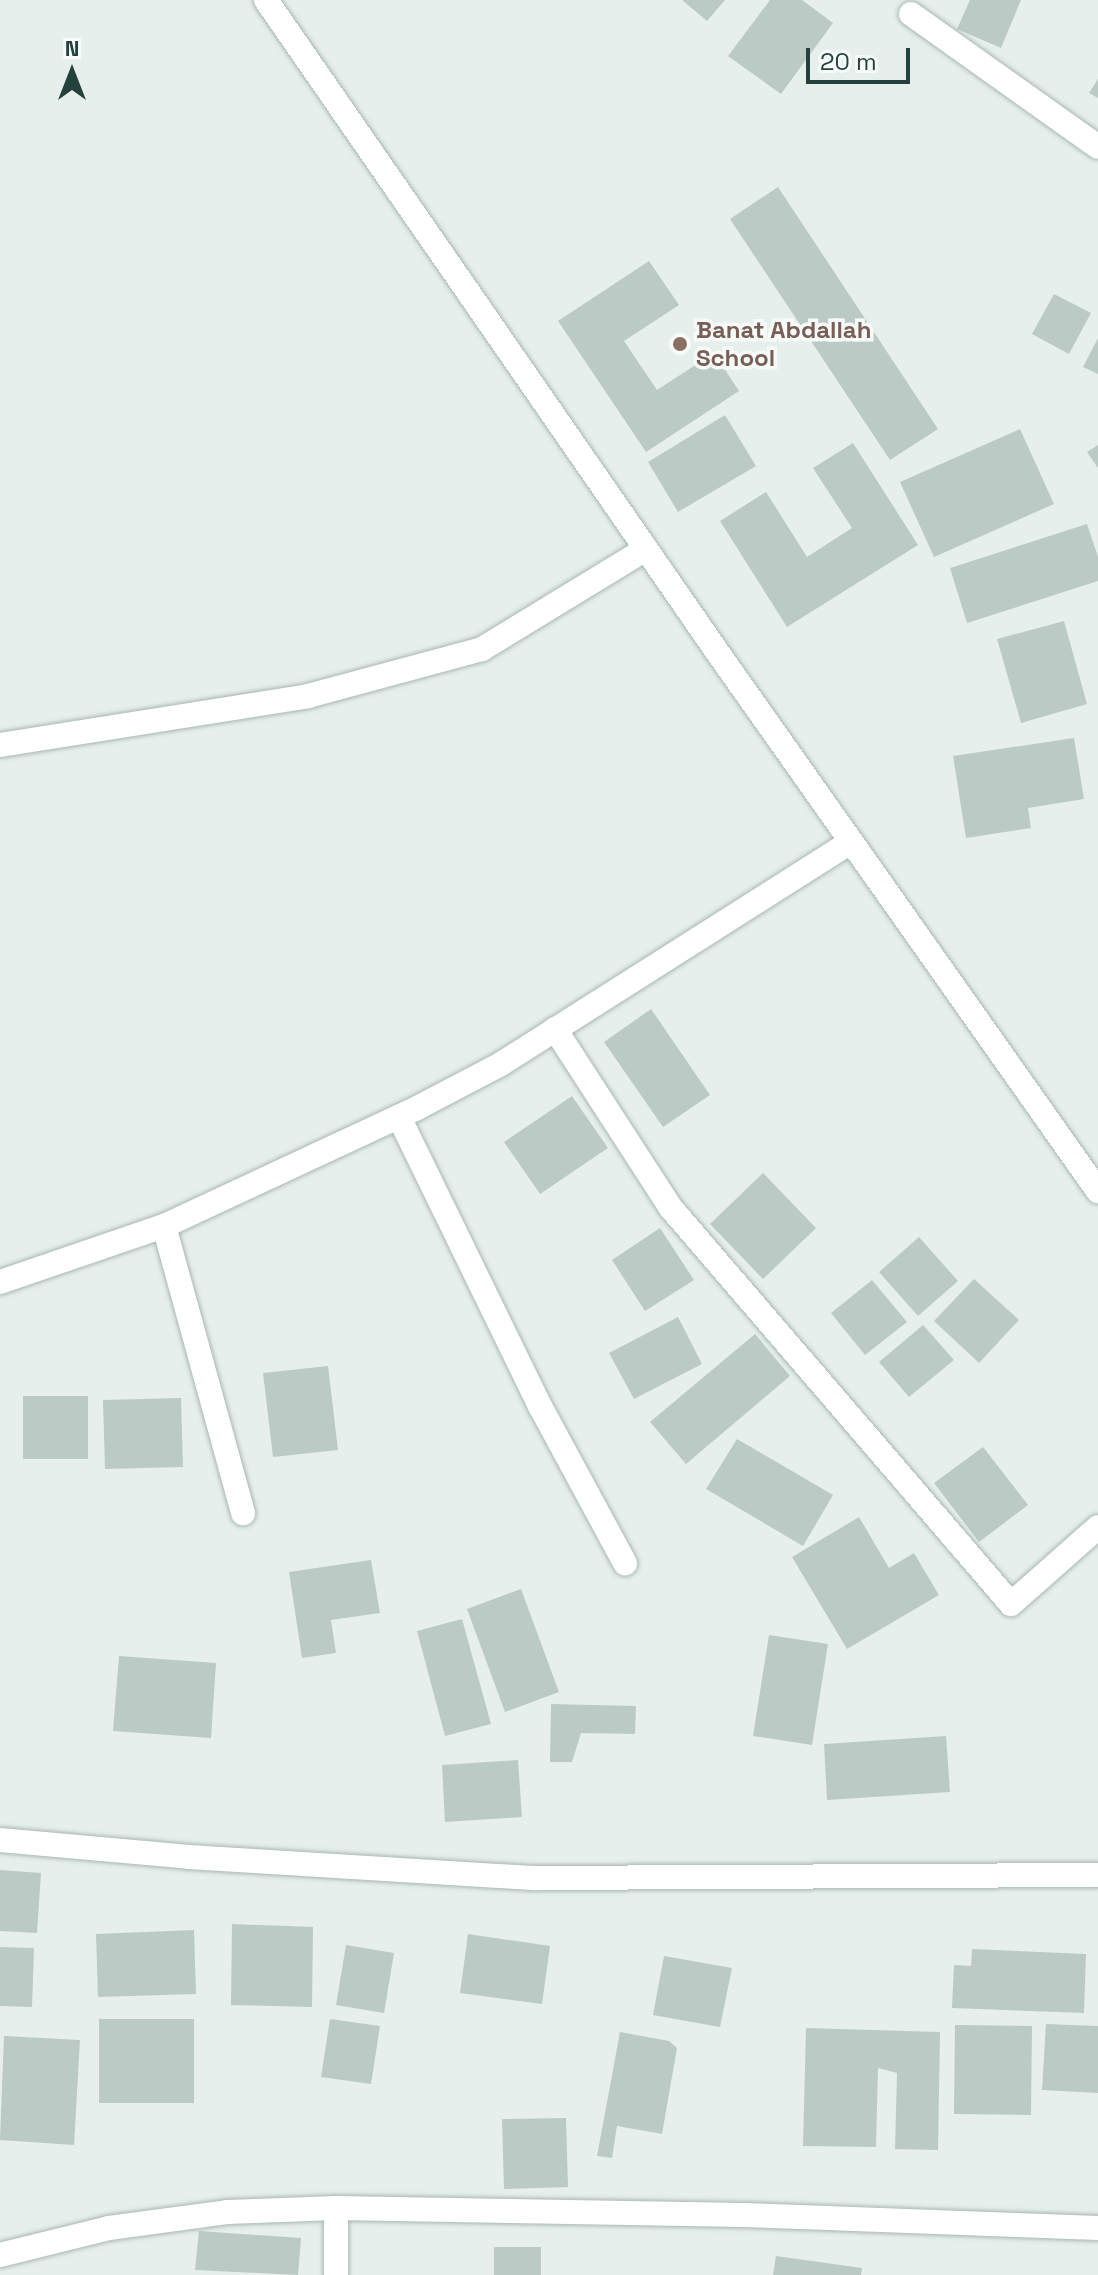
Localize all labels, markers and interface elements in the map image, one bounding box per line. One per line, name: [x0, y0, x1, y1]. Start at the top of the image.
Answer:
north arrow: [32, 32, 112, 112]
scale bar: [810, 32, 914, 82]
text: N: [65, 34, 79, 62]
text: 20 m: [820, 46, 877, 77]
place label: Banat Abdallah School: [696, 316, 872, 372]
marker: Banat Abdallah School: [671, 335, 689, 353]

